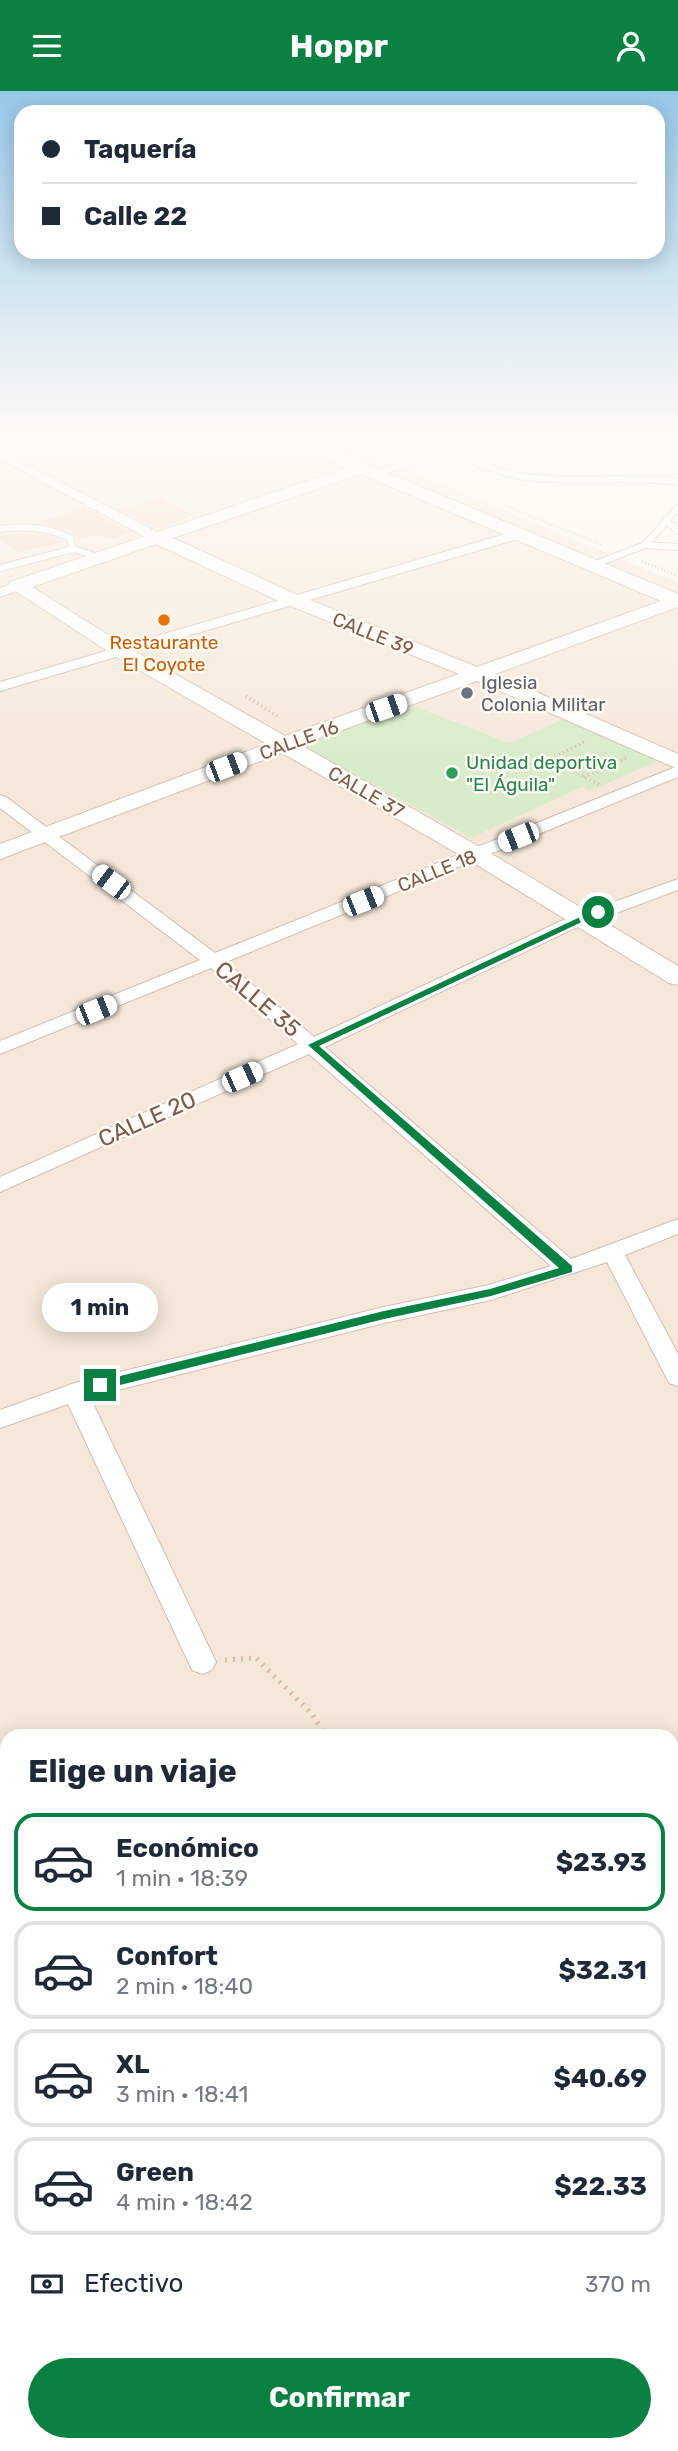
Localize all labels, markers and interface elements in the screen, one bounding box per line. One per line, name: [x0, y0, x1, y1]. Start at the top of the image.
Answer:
icon: menu: [28, 27, 66, 65]
text: Hoppr: [290, 27, 388, 65]
icon: person: [612, 27, 650, 65]
text: Taquería: [84, 134, 197, 165]
text: Calle 22: [84, 201, 187, 232]
street label: CALLE 39: [329, 607, 417, 661]
marker: Restaurante El Coyote: [156, 612, 172, 628]
place label: Restaurante El Coyote: [110, 631, 219, 676]
place label: Iglesia Colonia Militar: [481, 671, 606, 716]
marker: Iglesia Colonia Militar: [459, 685, 475, 701]
car: [363, 691, 410, 725]
street label: CALLE 16: [256, 715, 342, 765]
car: [203, 750, 250, 784]
place label: Unidad deportiva "El Águila": [466, 751, 617, 796]
street label: CALLE 37: [324, 761, 408, 823]
marker: Unidad deportiva "El Águila": [444, 765, 460, 781]
car: [495, 819, 542, 855]
street label: CALLE 18: [394, 845, 480, 897]
car: [88, 861, 135, 903]
car: [340, 883, 387, 919]
route start: [582, 896, 614, 928]
street label: CALLE 35: [209, 955, 307, 1043]
car: [73, 992, 120, 1028]
car: [219, 1059, 266, 1095]
street label: CALLE 20: [94, 1085, 200, 1153]
callout: 1 min: [42, 1283, 158, 1333]
text: 1 min: [71, 1293, 129, 1321]
route end: [84, 1369, 116, 1401]
text: Elige un viaje: [28, 1752, 237, 1790]
icon: car: [32, 1831, 95, 1894]
text: Económico: [116, 1833, 259, 1864]
text: $23.93: [556, 1847, 647, 1878]
text: 1 min · 18:39: [116, 1864, 248, 1892]
icon: car: [32, 1939, 95, 2002]
text: Confort: [116, 1941, 218, 1972]
text: $32.31: [559, 1955, 647, 1986]
text: 2 min · 18:40: [116, 1972, 253, 2000]
icon: car: [32, 2047, 95, 2110]
text: XL: [116, 2049, 149, 2080]
text: $40.69: [554, 2063, 647, 2094]
text: 3 min · 18:41: [116, 2080, 248, 2108]
icon: car: [32, 2155, 95, 2218]
text: Green: [116, 2157, 194, 2188]
text: $22.33: [554, 2171, 647, 2202]
text: 4 min · 18:42: [116, 2188, 253, 2216]
icon: cash: [28, 2265, 66, 2303]
text: Efectivo: [84, 2268, 183, 2299]
text: 370 m: [585, 2270, 651, 2298]
button: Confirmar: [28, 2358, 651, 2438]

